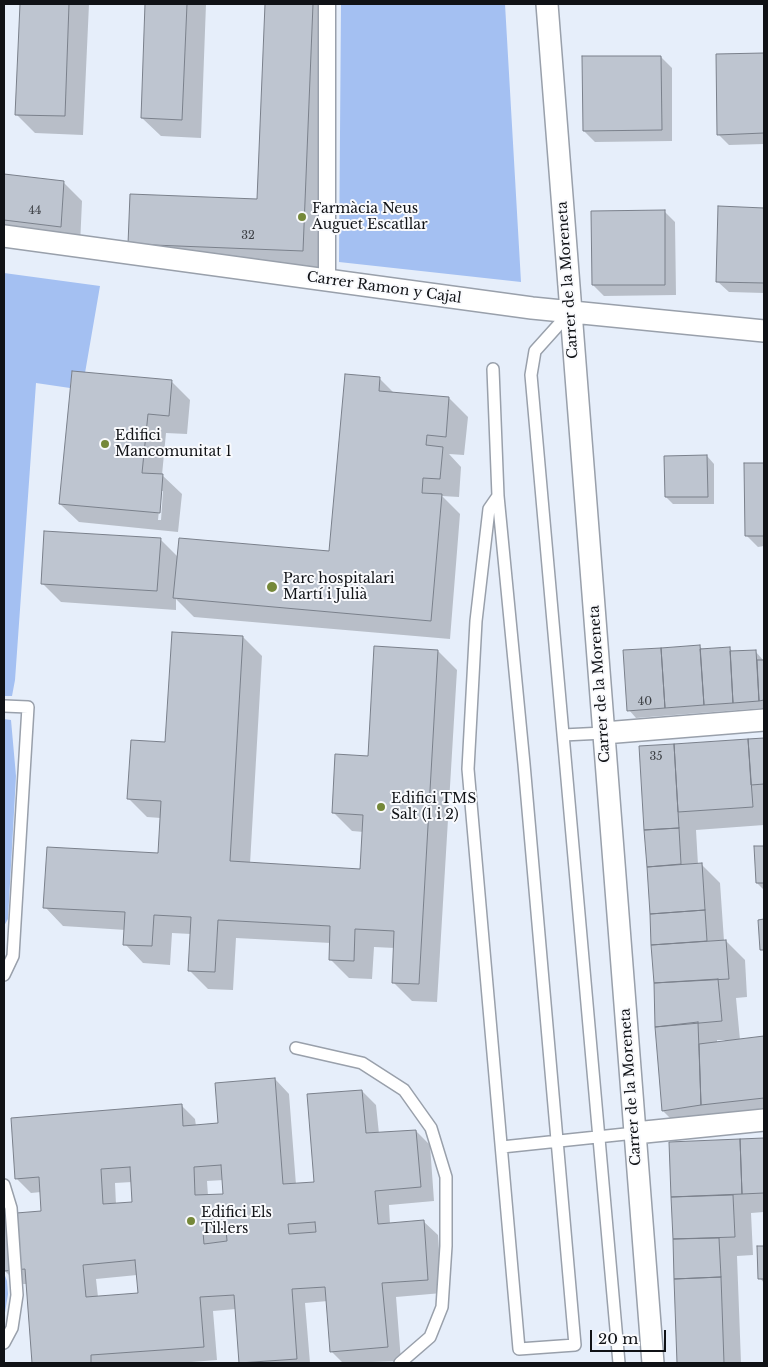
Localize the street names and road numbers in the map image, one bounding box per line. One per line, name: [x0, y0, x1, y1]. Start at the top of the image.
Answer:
street label: Carrer de la Moreneta: [554, 201, 582, 359]
street label: Carrer Ramon y Cajal: [306, 269, 462, 307]
street label: Carrer de la Moreneta: [586, 605, 614, 763]
street label: Carrer de la Moreneta: [617, 1008, 645, 1166]

